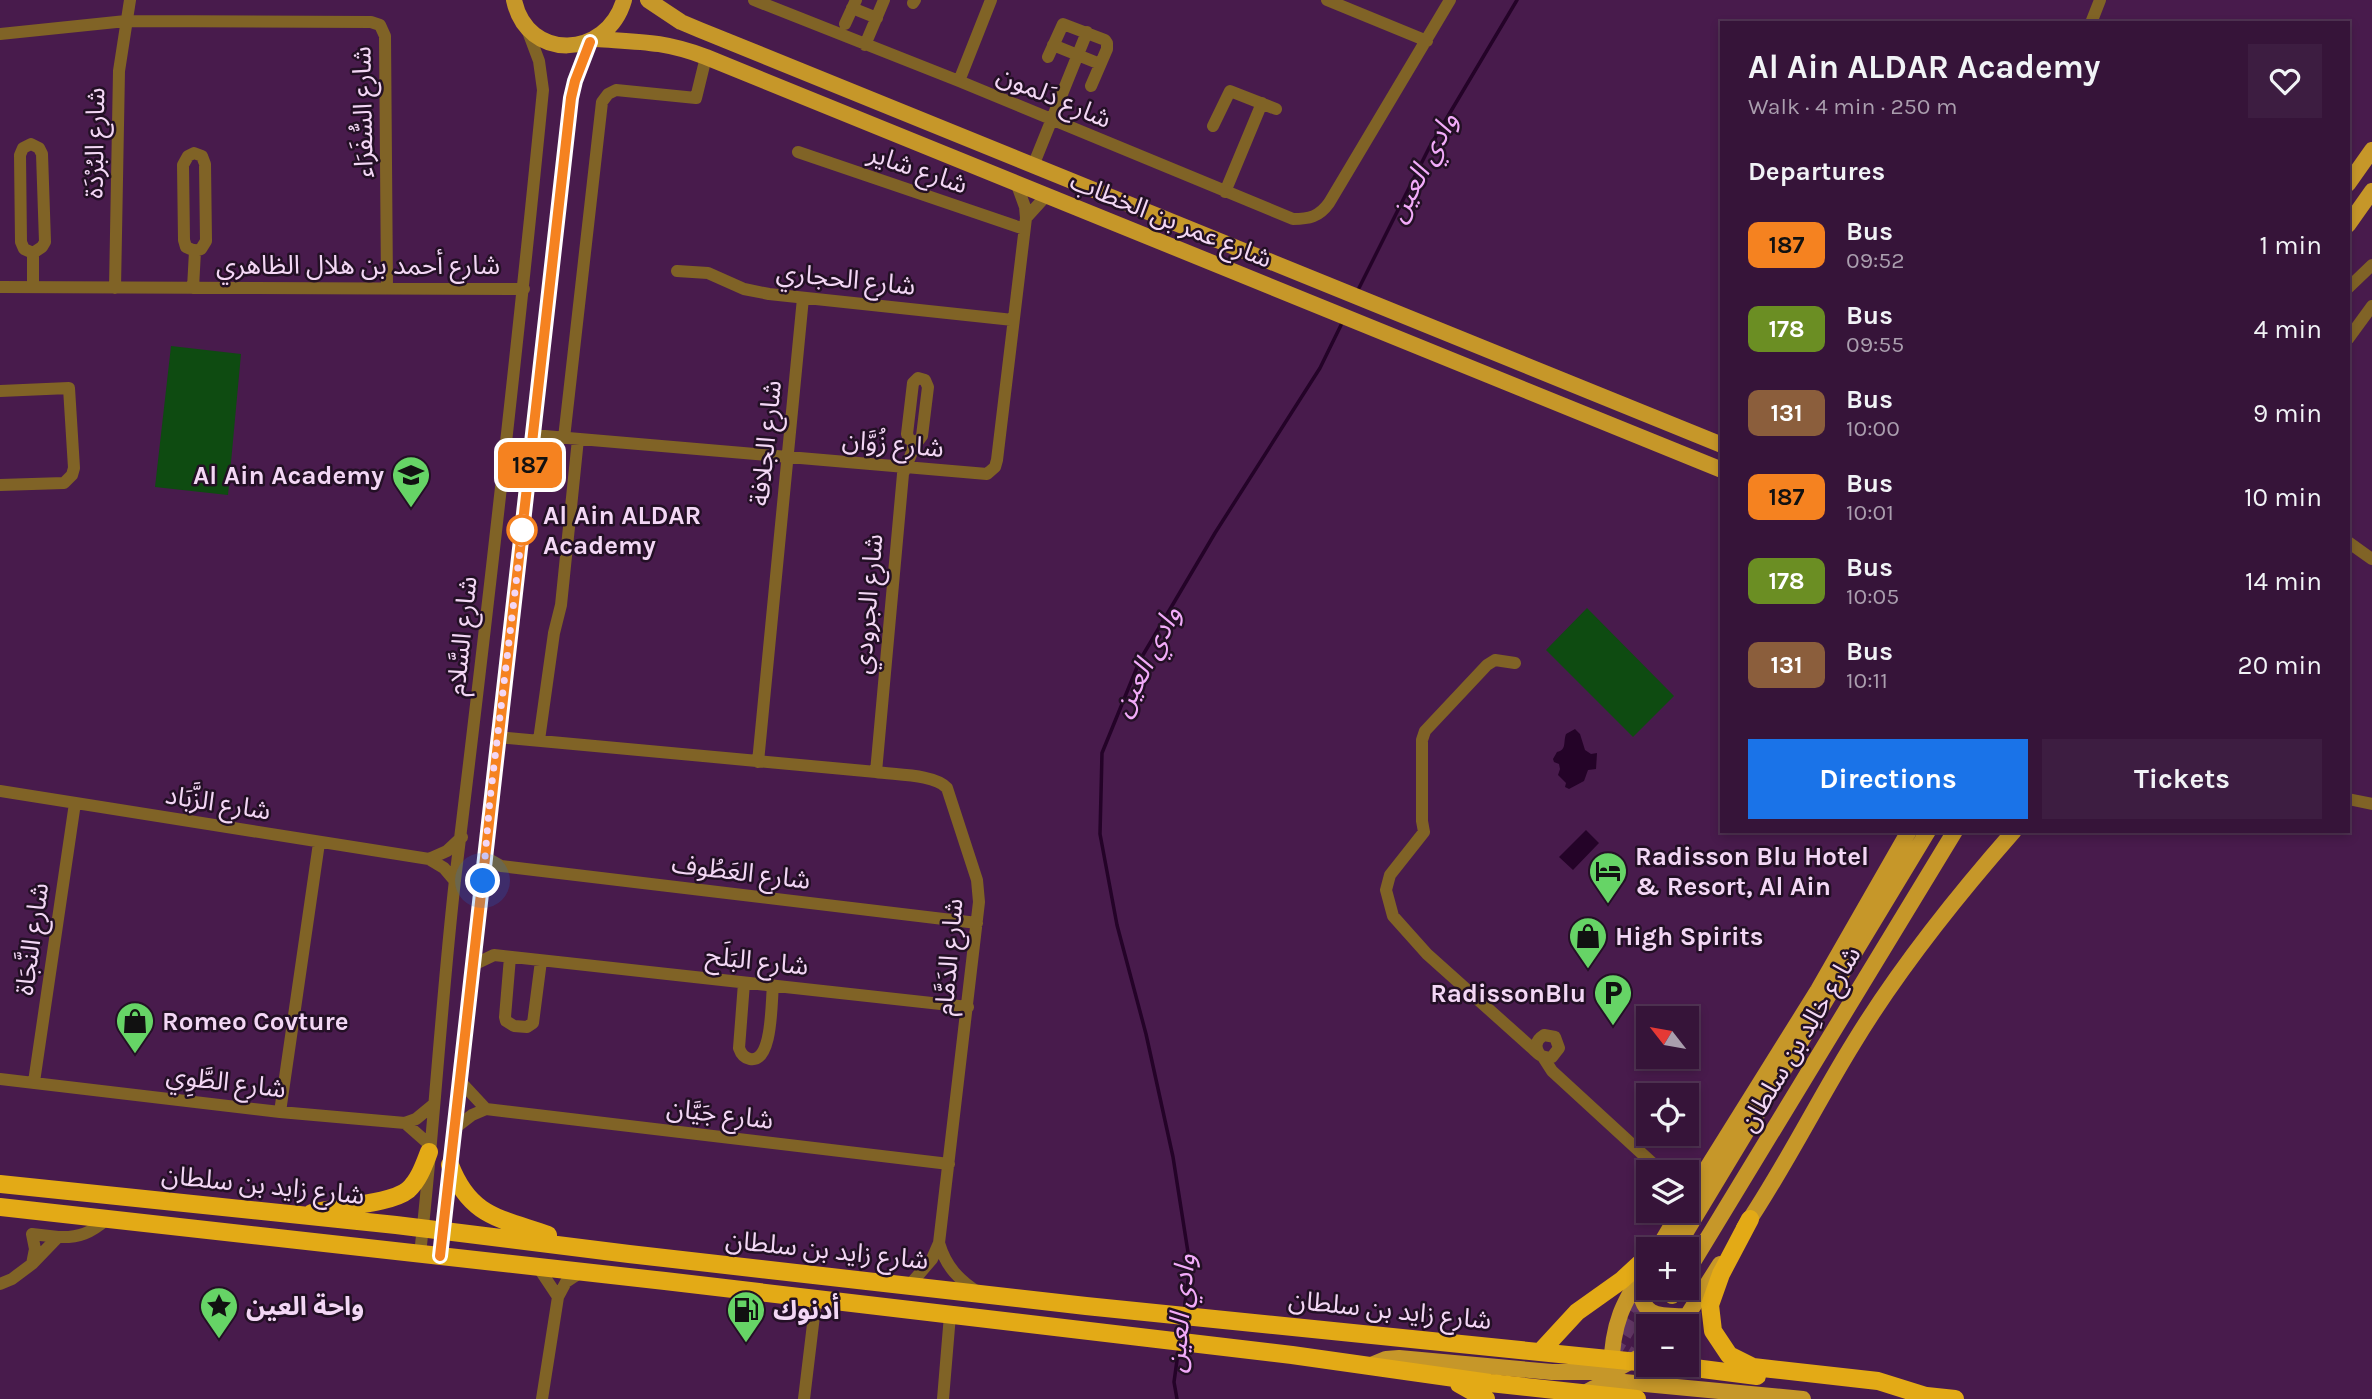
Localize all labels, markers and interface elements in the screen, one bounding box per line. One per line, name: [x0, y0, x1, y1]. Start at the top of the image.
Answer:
button: heart: [2248, 44, 2322, 118]
street label: شارع السُّفَرَاء: [346, 46, 383, 178]
text: Al Ain ALDAR Academy: [1748, 48, 2100, 86]
street label: شارع دَلمون: [991, 59, 1116, 138]
street label: شارع البُرْدَة: [79, 87, 114, 199]
text: Walk · 4 min · 250 m: [1748, 93, 1957, 120]
water label: وادي العين: [1379, 106, 1470, 230]
street label: شارع شاير: [862, 137, 972, 203]
text: Departures: [1748, 156, 1885, 187]
street label: شارع عمر بن الخطاب: [1064, 165, 1276, 277]
text: Bus: [1846, 216, 1893, 247]
text: 1 min: [2259, 230, 2322, 261]
text: 187: [1768, 231, 1805, 259]
text: 09:52: [1846, 247, 1905, 274]
street label: شارع أحمد بن هلال الظاهري: [216, 248, 500, 285]
street label: شارع الحجاري: [774, 256, 917, 306]
text: Bus: [1846, 300, 1893, 331]
text: 4 min: [2254, 314, 2322, 345]
text: 178: [1768, 315, 1805, 343]
text: 09:55: [1846, 331, 1904, 358]
street label: شارع الجلافة: [744, 379, 791, 508]
text: Bus: [1846, 384, 1893, 415]
text: 9 min: [2253, 398, 2322, 429]
text: 131: [1770, 399, 1803, 427]
text: 10:00: [1846, 415, 1900, 442]
street label: شارع زُوَّان: [841, 424, 945, 467]
line badge: 187: [490, 442, 570, 488]
text: 187: [512, 451, 548, 479]
school or university icon: Al Ain Academy: [390, 454, 432, 509]
place label: Al Ain Academy: [193, 460, 384, 491]
text: Bus: [1846, 468, 1893, 499]
text: 10 min: [2244, 482, 2322, 513]
text: 187: [1768, 483, 1805, 511]
text: 10:01: [1846, 499, 1894, 526]
place label: Al Ain ALDAR Academy: [543, 500, 701, 561]
marker: Al Ain ALDAR Academy: [507, 515, 537, 545]
street label: شارع الجرودي: [846, 533, 894, 676]
text: Bus: [1846, 552, 1893, 583]
text: 14 min: [2245, 566, 2322, 597]
text: 178: [1768, 567, 1805, 595]
street label: شارع السَّلام: [440, 575, 488, 698]
text: 10:05: [1846, 583, 1899, 610]
water label: وادي العين: [1104, 600, 1193, 724]
text: Bus: [1846, 636, 1893, 667]
text: 20 min: [2238, 650, 2322, 681]
text: 131: [1770, 651, 1803, 679]
text: 10:11: [1846, 667, 1888, 694]
button: Directions: [1748, 739, 2028, 819]
button: Tickets: [2042, 739, 2322, 819]
street label: شارع الزَّبَاد: [163, 777, 273, 830]
place label: Radisson Blu Hotel & Resort, Al Ain: [1635, 841, 1869, 902]
street label: شارع العَطُوف: [669, 848, 812, 899]
hotel icon: Radisson Blu Hotel & Resort, Al Ain: [1587, 850, 1629, 905]
your location: [465, 863, 500, 898]
street label: شارع النَّجَاة: [8, 881, 58, 998]
street label: شارع الدَمَّام: [928, 897, 974, 1017]
shop icon: High Spirits: [1567, 915, 1609, 970]
place label: High Spirits: [1615, 921, 1763, 952]
street label: شارع البَلَح: [704, 939, 810, 986]
street label: شارع خالِد بن سلطان: [1732, 941, 1870, 1139]
parking icon: RadissonBlu: [1592, 972, 1634, 1027]
place label: RadissonBlu: [1430, 978, 1586, 1009]
shop icon: Romeo Covture: [114, 1000, 156, 1055]
place label: Romeo Covture: [162, 1006, 348, 1037]
north arrow: [1636, 1006, 1699, 1069]
map controls: [1636, 1006, 1699, 1377]
street label: شارع الطَّوِي: [164, 1059, 288, 1109]
button: locate: [1636, 1083, 1699, 1146]
street label: شارع جَيَّان: [665, 1092, 775, 1139]
street label: شارع زايد بن سلطان: [160, 1159, 366, 1214]
button: layers: [1636, 1160, 1699, 1223]
street label: شارع زايد بن سلطان: [724, 1224, 930, 1279]
button: +: [1636, 1237, 1699, 1300]
water label: وادي العين: [1158, 1252, 1207, 1374]
street label: شارع زايد بن سلطان: [1287, 1284, 1493, 1339]
place icon: واحة العين: [198, 1285, 240, 1340]
fuel station icon: أدنوك: [725, 1289, 767, 1344]
place label: واحة العين: [246, 1291, 364, 1322]
place label: أدنوك: [773, 1293, 840, 1326]
button: −: [1636, 1314, 1699, 1377]

